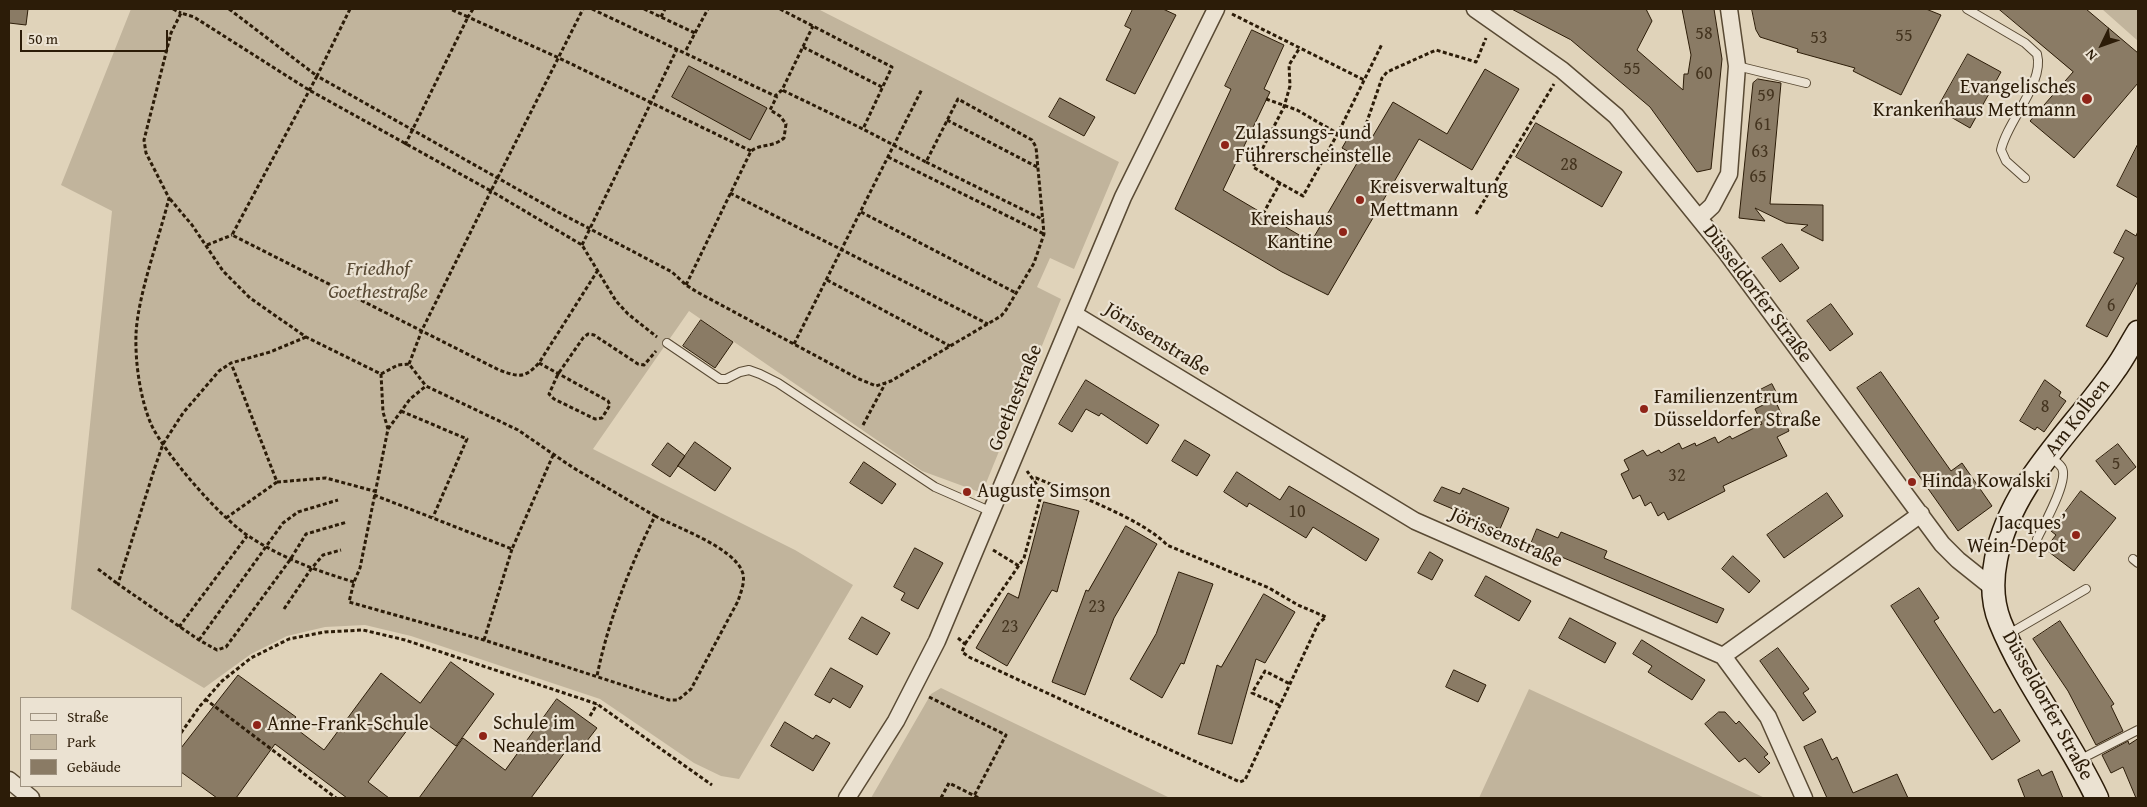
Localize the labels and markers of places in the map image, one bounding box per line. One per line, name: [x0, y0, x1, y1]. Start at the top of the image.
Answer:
place label: Evangelisches Krankenhaus Mettmann: [1873, 76, 2076, 123]
marker: Evangelisches Krankenhaus Mettmann: [2080, 92, 2094, 106]
place label: Zulassungs- und Führerscheinstelle: [1235, 122, 1391, 169]
marker: Zulassungs- und Führerscheinstelle: [1219, 139, 1231, 151]
place label: Kreisverwaltung Mettmann: [1370, 176, 1508, 223]
marker: Kreisverwaltung Mettmann: [1354, 194, 1366, 206]
place label: Kreishaus Kantine: [1251, 208, 1333, 255]
marker: Kreishaus Kantine: [1337, 226, 1349, 238]
place label: Familienzentrum Düsseldorfer Straße: [1654, 386, 1821, 433]
marker: Familienzentrum Düsseldorfer Straße: [1638, 403, 1650, 415]
place label: Hinda Kowalski: [1922, 470, 2051, 494]
marker: Hinda Kowalski: [1906, 476, 1918, 488]
place label: Auguste Simson: [977, 480, 1111, 504]
marker: Auguste Simson: [961, 486, 973, 498]
place label: Jacques’ Wein-Depot: [1967, 512, 2066, 559]
marker: Jacques’ Wein-Depot: [2070, 529, 2082, 541]
place label: Schule im Neanderland: [493, 712, 601, 759]
place label: Anne-Frank-Schule: [267, 713, 429, 737]
marker: Anne-Frank-Schule: [251, 719, 263, 731]
marker: Schule im Neanderland: [477, 730, 489, 742]

